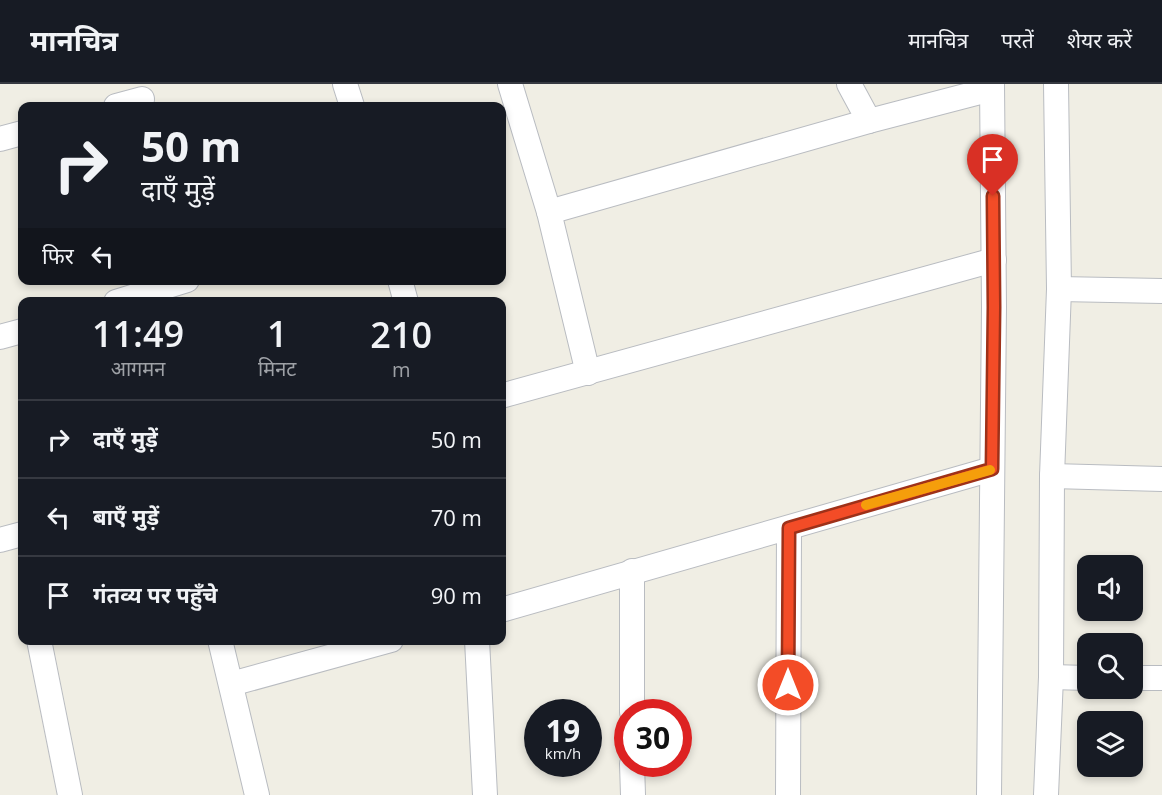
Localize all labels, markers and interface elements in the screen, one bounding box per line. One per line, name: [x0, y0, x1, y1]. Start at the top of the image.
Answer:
text: मानचित्र: [30, 21, 118, 59]
text: मानचित्र: [908, 26, 968, 54]
text: परतें: [1001, 26, 1034, 54]
text: शेयर करें: [1067, 26, 1132, 54]
text: 50 m: [141, 117, 241, 174]
icon: right: [42, 126, 120, 204]
pin: [967, 134, 1018, 196]
icon: arrive: [976, 143, 1009, 176]
text: दाएँ मुड़ें: [141, 171, 215, 208]
text: फिर: [42, 240, 74, 270]
icon: left: [86, 240, 119, 273]
text: 11:49: [92, 309, 184, 358]
text: 1: [267, 309, 288, 358]
text: 210: [370, 310, 432, 359]
text: आगमन: [111, 355, 165, 382]
text: मिनट: [258, 355, 296, 382]
text: m: [392, 356, 410, 383]
icon: right: [42, 423, 75, 456]
text: दाएँ मुड़ें: [93, 423, 158, 453]
text: 50 m: [431, 424, 482, 454]
icon: left: [42, 501, 75, 534]
text: बाएँ मुड़ें: [93, 501, 159, 531]
text: 70 m: [431, 502, 482, 532]
map controls: [1077, 555, 1143, 777]
button: sound: [1077, 555, 1143, 621]
icon: arrive: [42, 579, 75, 612]
text: गंतव्य पर पहुँचे: [93, 579, 218, 609]
text: 90 m: [431, 580, 482, 610]
button: search: [1077, 633, 1143, 699]
position arrow: [756, 653, 820, 717]
speed limit sign: 30: [614, 699, 692, 777]
text: 19: [546, 710, 580, 751]
button: layers: [1077, 711, 1143, 777]
text: km/h: [545, 743, 581, 763]

